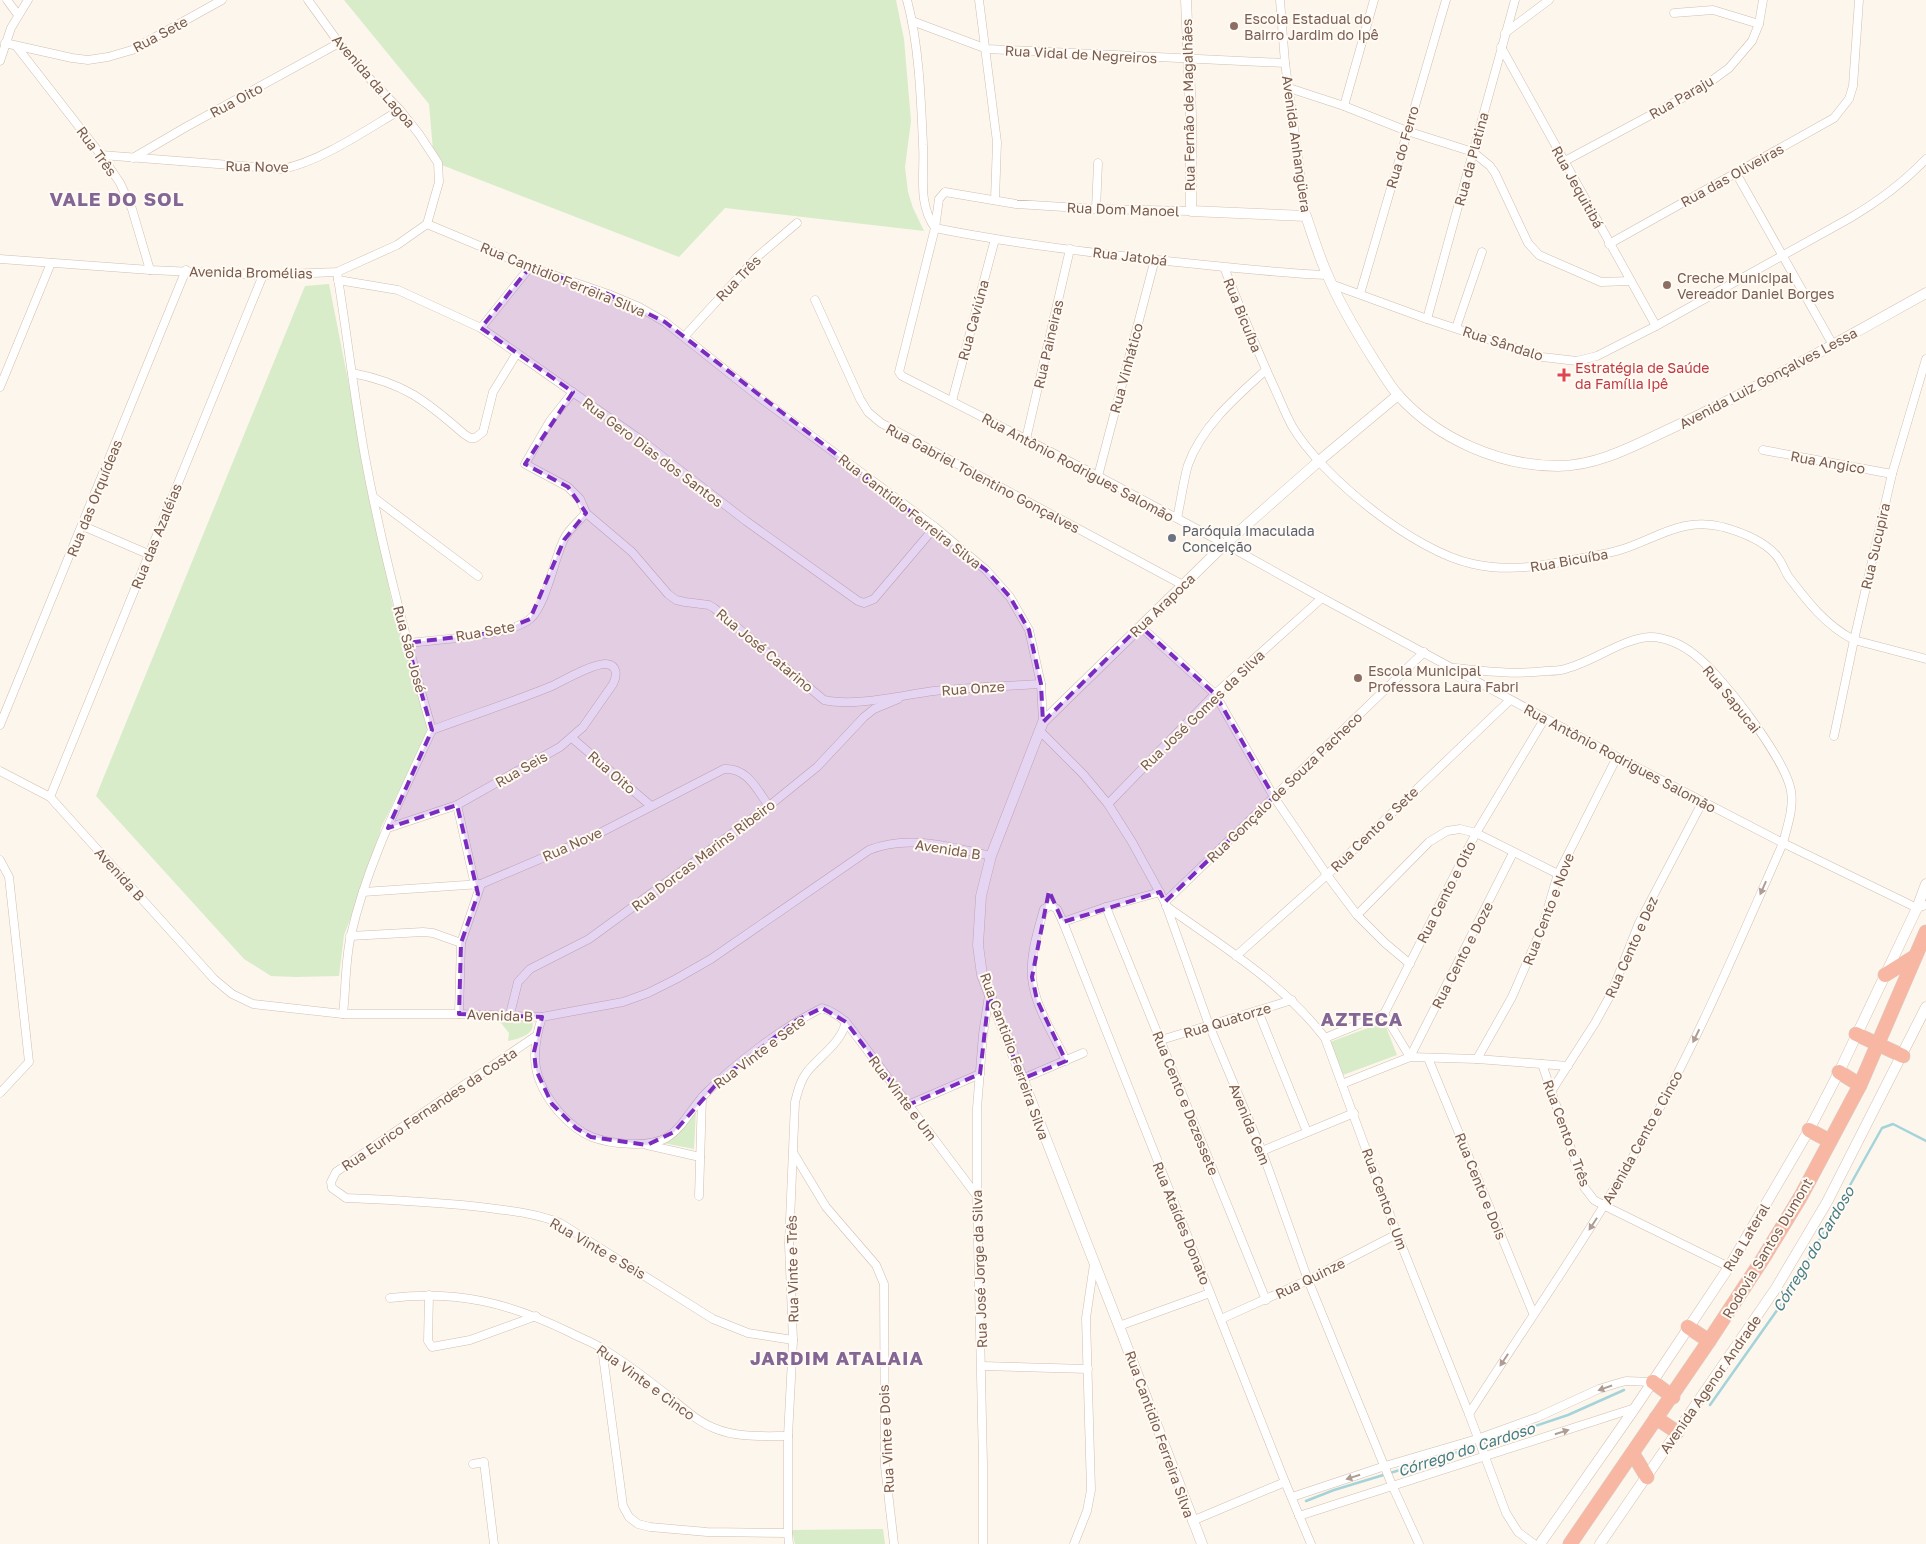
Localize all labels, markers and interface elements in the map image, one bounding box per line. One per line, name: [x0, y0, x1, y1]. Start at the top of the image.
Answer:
place label: Escola Estadual do Bairro Jardim do Ipê: [1244, 10, 1379, 43]
street label: Rua Sete: [130, 12, 190, 56]
street label: Rua Fernão de Magalhães: [1178, 19, 1198, 191]
marker: Escola Estadual do Bairro Jardim do Ipê: [1228, 20, 1240, 32]
street label: Avenida da Lagoa: [329, 31, 419, 131]
street label: Rua Vidal de Negreiros: [1004, 42, 1158, 66]
street label: Rua Paraju: [1646, 72, 1716, 122]
street label: Avenida Anhangüera: [1279, 74, 1315, 214]
street label: Rua Oito: [207, 79, 265, 121]
street label: Rua do Ferro: [1382, 104, 1422, 190]
street label: Rua da Platina: [1450, 110, 1492, 208]
street label: Rua Três: [73, 123, 121, 179]
street label: Rua das Oliveiras: [1677, 140, 1787, 210]
street label: Rua Jequitibá: [1548, 143, 1608, 231]
street label: Rua Nove: [225, 157, 289, 175]
district label: VALE DO SOL: [49, 187, 185, 210]
street label: Rua Dom Manoel: [1066, 199, 1180, 219]
street label: Rua Cantidio Ferreira Silva: [478, 238, 648, 320]
street label: Rua Jatobá: [1092, 243, 1168, 269]
street label: Rua Três: [712, 251, 764, 305]
street label: Avenida Bromélias: [189, 262, 313, 282]
place label: Creche Municipal Vereador Daniel Borges: [1677, 269, 1834, 302]
street label: Rua Bicuíba: [1220, 275, 1266, 355]
street label: Rua Caviúna: [954, 278, 992, 362]
marker: Creche Municipal Vereador Daniel Borges: [1661, 279, 1673, 291]
street label: Rua Paineiras: [1029, 298, 1067, 390]
street label: Rua Vinhático: [1106, 321, 1146, 415]
street label: Rua Sândalo: [1460, 322, 1546, 364]
street label: Avenida Luiz Gonçalves Lessa: [1676, 324, 1860, 432]
place label: Estratégia de Saúde da Família Ipê: [1575, 359, 1709, 392]
marker: Estratégia de Saúde da Família Ipê: [1557, 368, 1571, 382]
street label: Rua Gero Dias dos Santos: [579, 394, 727, 510]
street label: Rua Antônio Rodrigues Salomão: [979, 409, 1177, 525]
street label: Rua Gabriel Tolentino Gonçalves: [883, 420, 1083, 536]
street label: Rua das Orquídeas: [63, 437, 125, 559]
street label: Rua Angico: [1789, 447, 1867, 477]
street label: Rua Cantidio Ferreira Silva: [835, 450, 985, 572]
street label: Rua das Azaléias: [127, 481, 185, 591]
street label: Rua Sucupira: [1857, 501, 1893, 591]
place label: Paróquia Imaculada Conceição: [1182, 522, 1315, 555]
marker: Paróquia Imaculada Conceição: [1166, 532, 1178, 544]
street label: Rua Bicuíba: [1529, 545, 1609, 575]
street label: Rua Arapoca: [1126, 570, 1198, 640]
street label: Rua São José: [390, 604, 430, 694]
street label: Rua José Catarino: [713, 604, 817, 696]
street label: Rua Sete: [454, 617, 516, 645]
street label: Rua José Gomes da Silva: [1136, 646, 1268, 774]
place label: Escola Municipal Professora Laura Fabri: [1368, 662, 1519, 695]
street label: Rua Sapucai: [1699, 662, 1765, 736]
marker: Escola Municipal Professora Laura Fabri: [1352, 672, 1364, 684]
street label: Rua Onze: [941, 677, 1005, 699]
street label: Rua Antônio Rodrigues Salomão: [1521, 700, 1719, 816]
street label: Rua Gonçalo de Souza Pacheco: [1203, 708, 1365, 866]
street label: Rua Seis: [492, 747, 550, 791]
street label: Rua Oito: [585, 747, 639, 797]
street label: Rua Cento e Sete: [1327, 783, 1421, 875]
street label: Rua Dorcas Marins Ribeiro: [628, 795, 778, 915]
street label: Rua Nove: [540, 823, 604, 865]
street label: Avenida B: [914, 835, 982, 863]
street label: Rua Cento e Oito: [1413, 838, 1479, 946]
street label: Avenida B: [92, 844, 148, 904]
street label: Rua Cento e Nove: [1519, 851, 1577, 967]
one-way arrow: [1759, 881, 1767, 895]
street label: Rua Cento e Dez: [1601, 894, 1661, 1000]
street label: Rua Cento e Doze: [1428, 899, 1496, 1011]
street label: Rua Cantidio Ferreira Silva: [977, 970, 1053, 1142]
street label: Rua Quatorze: [1181, 999, 1273, 1041]
street label: Avenida B: [467, 1005, 533, 1025]
district label: AZTECA: [1321, 1007, 1403, 1030]
street label: Rua Vinte e Sete: [710, 1012, 808, 1092]
street label: Rua Cento e Dezessete: [1149, 1028, 1223, 1178]
one-way arrow: [1692, 1029, 1700, 1043]
street label: Rua Eurico Fernandes da Costa: [338, 1044, 520, 1174]
street label: Rua Vinte e Um: [865, 1052, 941, 1144]
street label: Avenida Cento e Cinco: [1598, 1067, 1686, 1207]
street label: Rua Cento e Três: [1540, 1077, 1594, 1189]
street label: Avenida Cem: [1226, 1081, 1274, 1167]
street label: Rua Cento e Dois: [1452, 1130, 1510, 1242]
street label: Rua Cento e Um: [1359, 1146, 1411, 1252]
street label: Rua Ataídes Donato: [1150, 1159, 1214, 1287]
street label: Rodovia Santos Dumont: [1718, 1175, 1816, 1321]
water label: Córrego do Cardoso: [1768, 1182, 1859, 1315]
street label: Rua José Jorge da Silva: [968, 1190, 990, 1348]
street label: Rua Lateral: [1719, 1200, 1773, 1274]
street label: Rua Vinte e Seis: [547, 1214, 649, 1282]
street label: Rua Vinte e Três: [783, 1215, 801, 1323]
one-way arrow: [1588, 1217, 1598, 1231]
street label: Rua Quinze: [1272, 1254, 1348, 1302]
street label: Avenida Agenor Andrade: [1656, 1311, 1764, 1457]
street label: Rua Vinte e Cinco: [593, 1341, 699, 1423]
district label: JARDIM ATALAIA: [750, 1346, 924, 1369]
street label: Rua Cantidio Ferreira Silva: [1122, 1348, 1198, 1520]
one-way arrow: [1499, 1353, 1509, 1367]
street label: Rua Vinte e Dois: [875, 1384, 897, 1494]
one-way arrow: [1597, 1384, 1612, 1392]
water label: Córrego do Cardoso: [1395, 1418, 1538, 1481]
one-way arrow: [1555, 1427, 1570, 1435]
one-way arrow: [1346, 1473, 1361, 1481]

